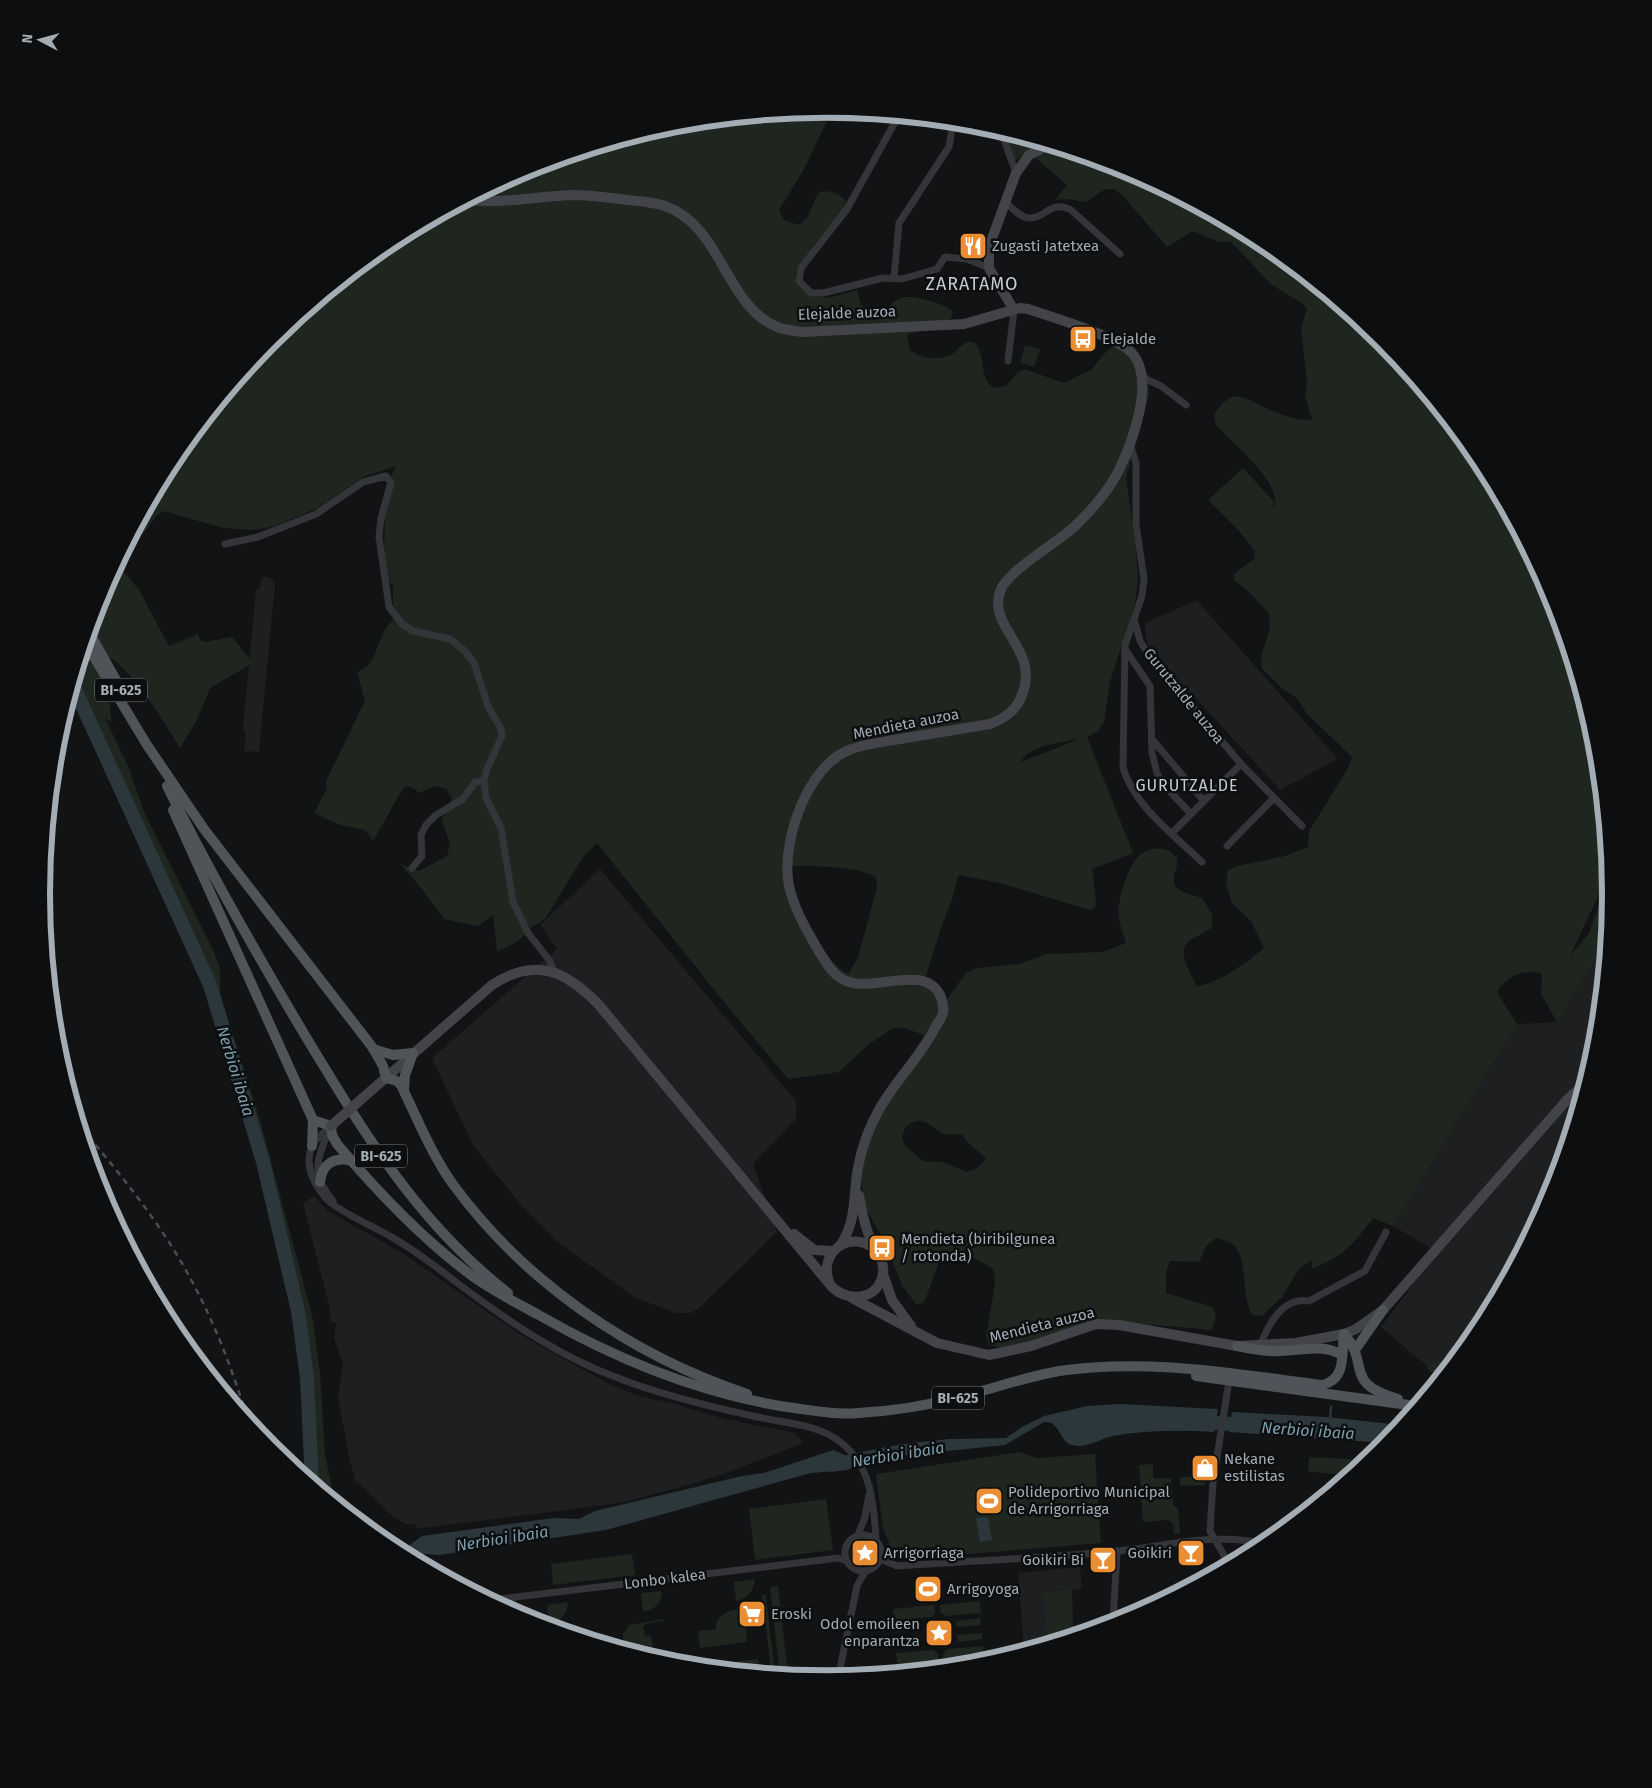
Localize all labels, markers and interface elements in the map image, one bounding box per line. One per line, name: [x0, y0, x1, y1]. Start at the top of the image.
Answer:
north arrow: [15, 15, 65, 65]
text: N: [19, 33, 37, 44]
restaurant icon: Zugasti Jatetxea: [958, 231, 988, 261]
place label: Zugasti Jatetxea: [992, 237, 1099, 255]
district label: ZARATAMO: [925, 273, 1019, 295]
street label: Elejalde auzoa: [798, 302, 896, 324]
bus stop icon: Elejalde: [1068, 324, 1098, 354]
place label: Elejalde: [1102, 330, 1156, 348]
street label: Gurutzalde auzoa: [1140, 644, 1228, 748]
road number: BI-625: [95, 678, 147, 702]
street label: Mendieta auzoa: [851, 705, 961, 743]
district label: GURUTZALDE: [1135, 776, 1239, 795]
water label: Nerbioi ibaia: [213, 1024, 258, 1118]
road number: BI-625: [355, 1144, 407, 1168]
place label: Mendieta (biribilgunea / rotonda): [901, 1230, 1055, 1265]
bus stop icon: Mendieta (biribilgunea / rotonda): [867, 1233, 897, 1263]
street label: Mendieta auzoa: [988, 1303, 1096, 1347]
road number: BI-625: [932, 1386, 984, 1410]
water label: Nerbioi ibaia: [1261, 1418, 1355, 1443]
water label: Nerbioi ibaia: [851, 1438, 946, 1471]
place label: Nekane estilistas: [1224, 1450, 1285, 1485]
shop icon: Nekane estilistas: [1190, 1453, 1220, 1483]
place label: Polideportivo Municipal de Arrigorriaga: [1008, 1483, 1171, 1518]
sports icon: Polideportivo Municipal de Arrigorriaga: [974, 1486, 1004, 1516]
water label: Nerbioi ibaia: [455, 1522, 550, 1555]
place icon: Arrigorriaga: [850, 1538, 880, 1568]
bar icon: Goikiri: [1176, 1538, 1206, 1568]
place label: Arrigorriaga: [884, 1544, 964, 1562]
place label: Goikiri: [1128, 1544, 1172, 1562]
bar icon: Goikiri Bi: [1088, 1545, 1118, 1575]
place label: Goikiri Bi: [1022, 1551, 1084, 1569]
street label: Lonbo kalea: [623, 1565, 707, 1593]
sports icon: Arrigoyoga: [913, 1574, 943, 1604]
place label: Arrigoyoga: [947, 1580, 1019, 1598]
supermarket icon: Eroski: [737, 1599, 767, 1629]
place label: Eroski: [771, 1605, 812, 1623]
place label: Odol emoileen enparantza: [820, 1615, 920, 1650]
place icon: Odol emoileen enparantza: [924, 1618, 954, 1648]

